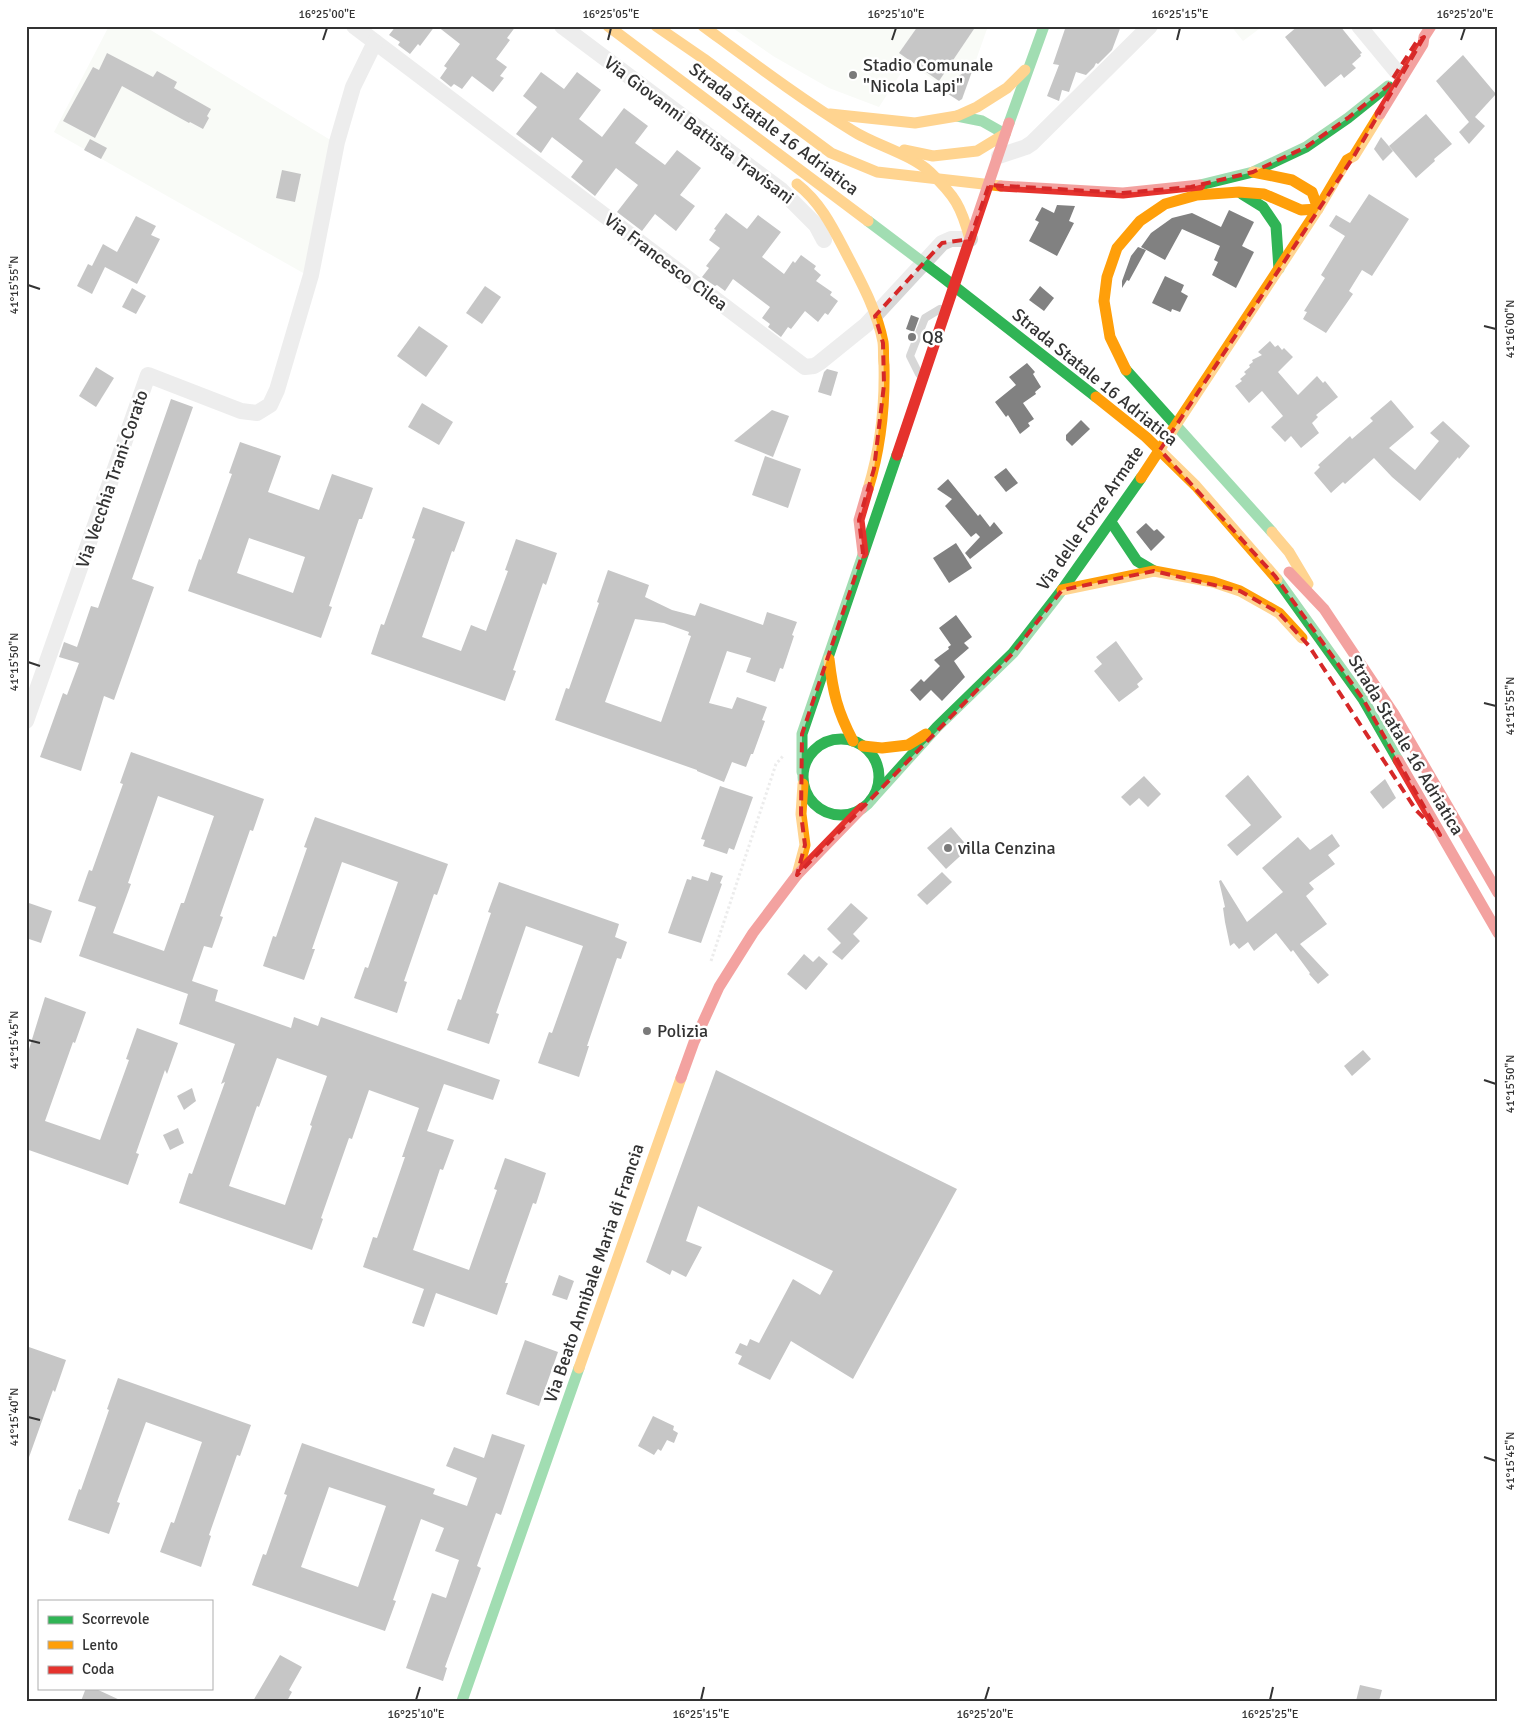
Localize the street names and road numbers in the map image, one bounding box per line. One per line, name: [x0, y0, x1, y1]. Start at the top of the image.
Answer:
street label: Via Giovanni Battista Travisani: [600, 51, 798, 209]
street label: Strada Statale 16 Adriatica: [685, 58, 863, 200]
street label: Via Francesco Cilea: [600, 208, 732, 316]
street label: Strada Statale 16 Adriatica: [1008, 303, 1182, 451]
street label: Via Vecchia Trani-Corato: [71, 387, 153, 571]
street label: Via delle Forze Armate: [1032, 441, 1148, 595]
street label: Strada Statale 16 Adriatica: [1343, 651, 1469, 839]
street label: Via Beato Annibale Maria di Francia: [539, 1140, 649, 1406]

